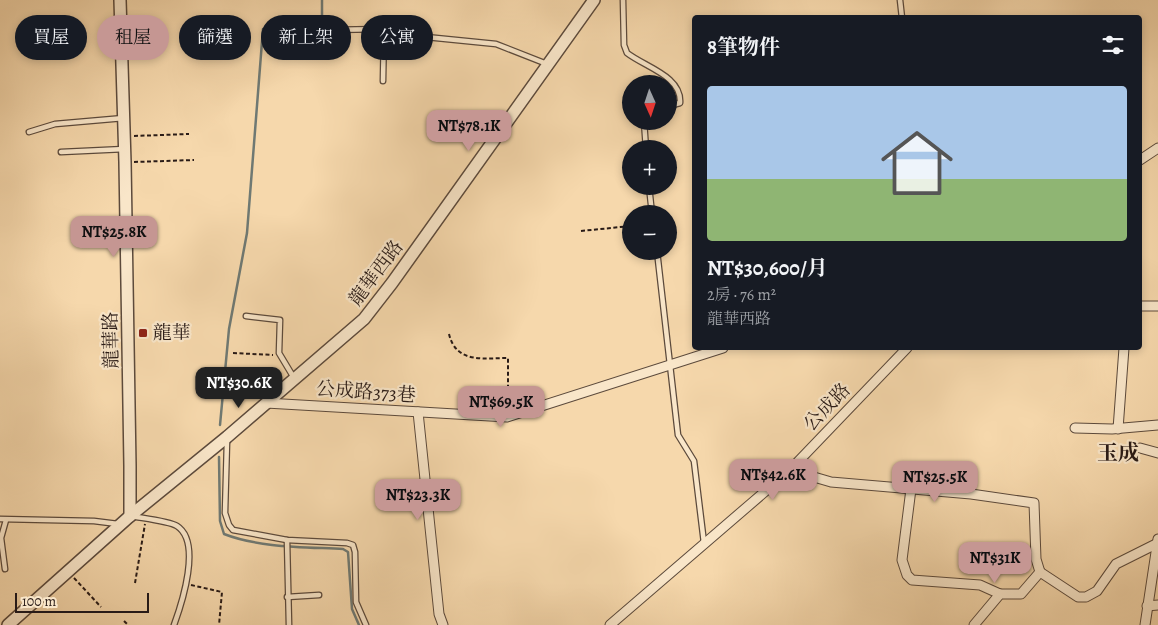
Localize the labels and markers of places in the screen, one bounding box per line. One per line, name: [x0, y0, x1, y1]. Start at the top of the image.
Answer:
pin: NT$78.1K: [417, 110, 521, 152]
pin: NT$25.8K: [62, 216, 166, 258]
place label: 龍華: [153, 320, 191, 346]
marker: 龍華: [137, 327, 149, 339]
pin: NT$30.6K: [187, 366, 291, 409]
pin: NT$69.5K: [449, 386, 553, 428]
pin: NT$42.6K: [721, 458, 825, 501]
pin: NT$25.5K: [883, 460, 987, 503]
pin: NT$23.3K: [366, 478, 470, 521]
pin: NT$31K: [954, 542, 1036, 584]

